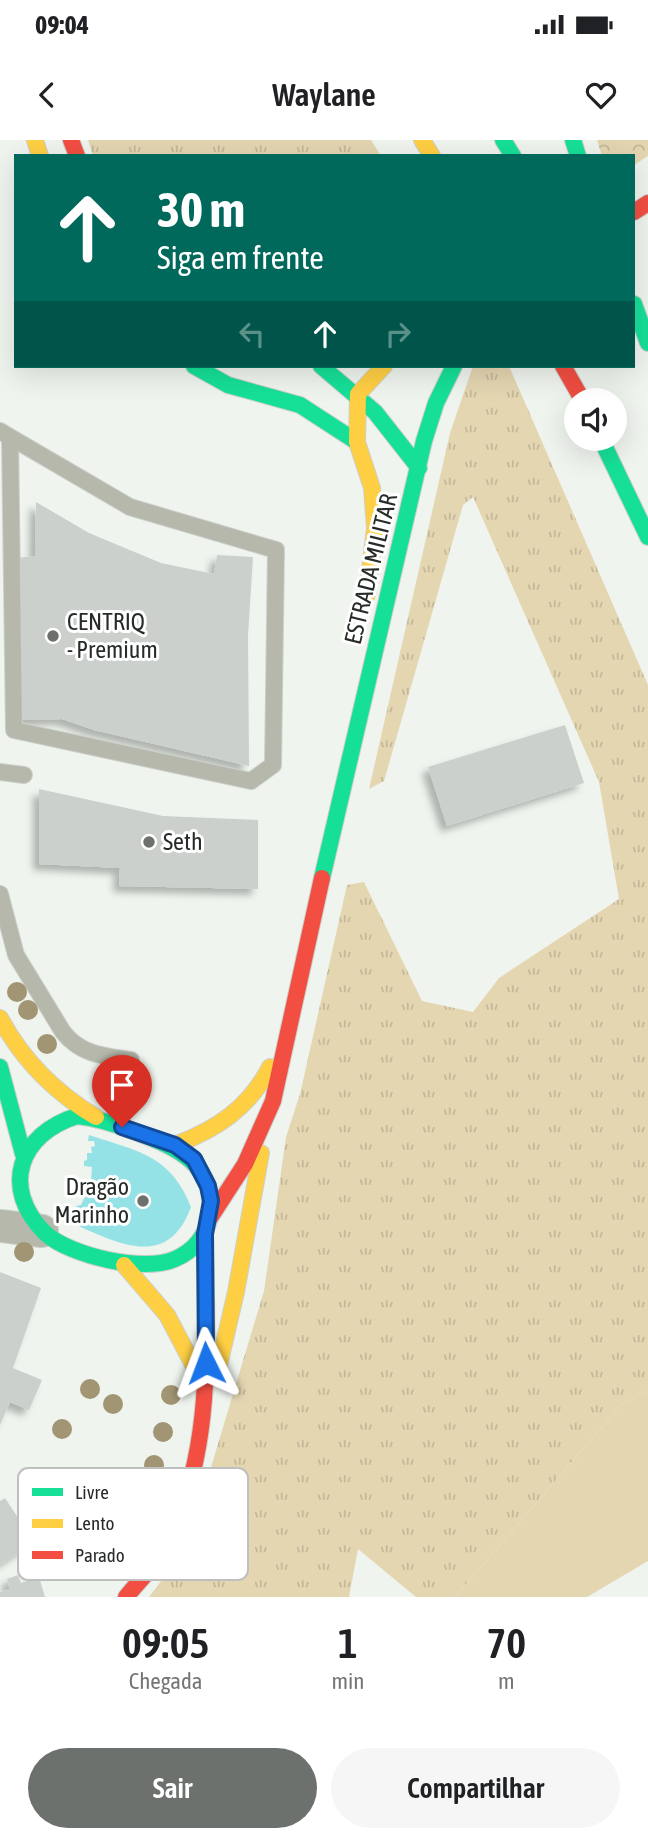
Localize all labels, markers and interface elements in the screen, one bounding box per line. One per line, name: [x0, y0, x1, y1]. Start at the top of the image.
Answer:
text: 09:04: [35, 10, 89, 40]
icon: back: [28, 76, 66, 114]
text: Waylane: [272, 76, 376, 113]
icon: heart: [582, 76, 620, 114]
text: 30 m: [157, 181, 245, 237]
icon: ahead: [42, 182, 133, 273]
text: Siga em frente: [157, 239, 324, 276]
icon: left: [233, 315, 271, 353]
icon: ahead: [306, 315, 344, 353]
icon: right: [379, 315, 417, 353]
map controls: [564, 388, 627, 451]
button: sound: [564, 388, 627, 451]
street label: ESTRADA MILITAR: [339, 491, 402, 647]
place label: CENTRIQ - Premium: [67, 608, 158, 663]
marker: CENTRIQ - Premium: [45, 628, 61, 644]
place label: Seth: [163, 828, 203, 855]
marker: Seth: [141, 834, 157, 850]
pin: [92, 1055, 152, 1127]
icon: arrive: [103, 1066, 141, 1104]
place label: Dragão Marinho: [55, 1173, 129, 1228]
marker: Dragão Marinho: [135, 1193, 151, 1209]
position arrow: [169, 1326, 243, 1400]
legend: [18, 1468, 248, 1580]
text: Livre: [75, 1481, 109, 1503]
text: Lento: [75, 1512, 114, 1534]
text: Parado: [75, 1544, 125, 1566]
text: 09:05: [122, 1619, 209, 1667]
text: 1: [338, 1619, 358, 1667]
text: 70: [486, 1619, 526, 1667]
text: Chegada: [129, 1668, 203, 1694]
text: min: [331, 1668, 364, 1694]
text: m: [498, 1668, 514, 1694]
button: Sair: [28, 1748, 317, 1828]
button: Compartilhar: [331, 1748, 620, 1828]

